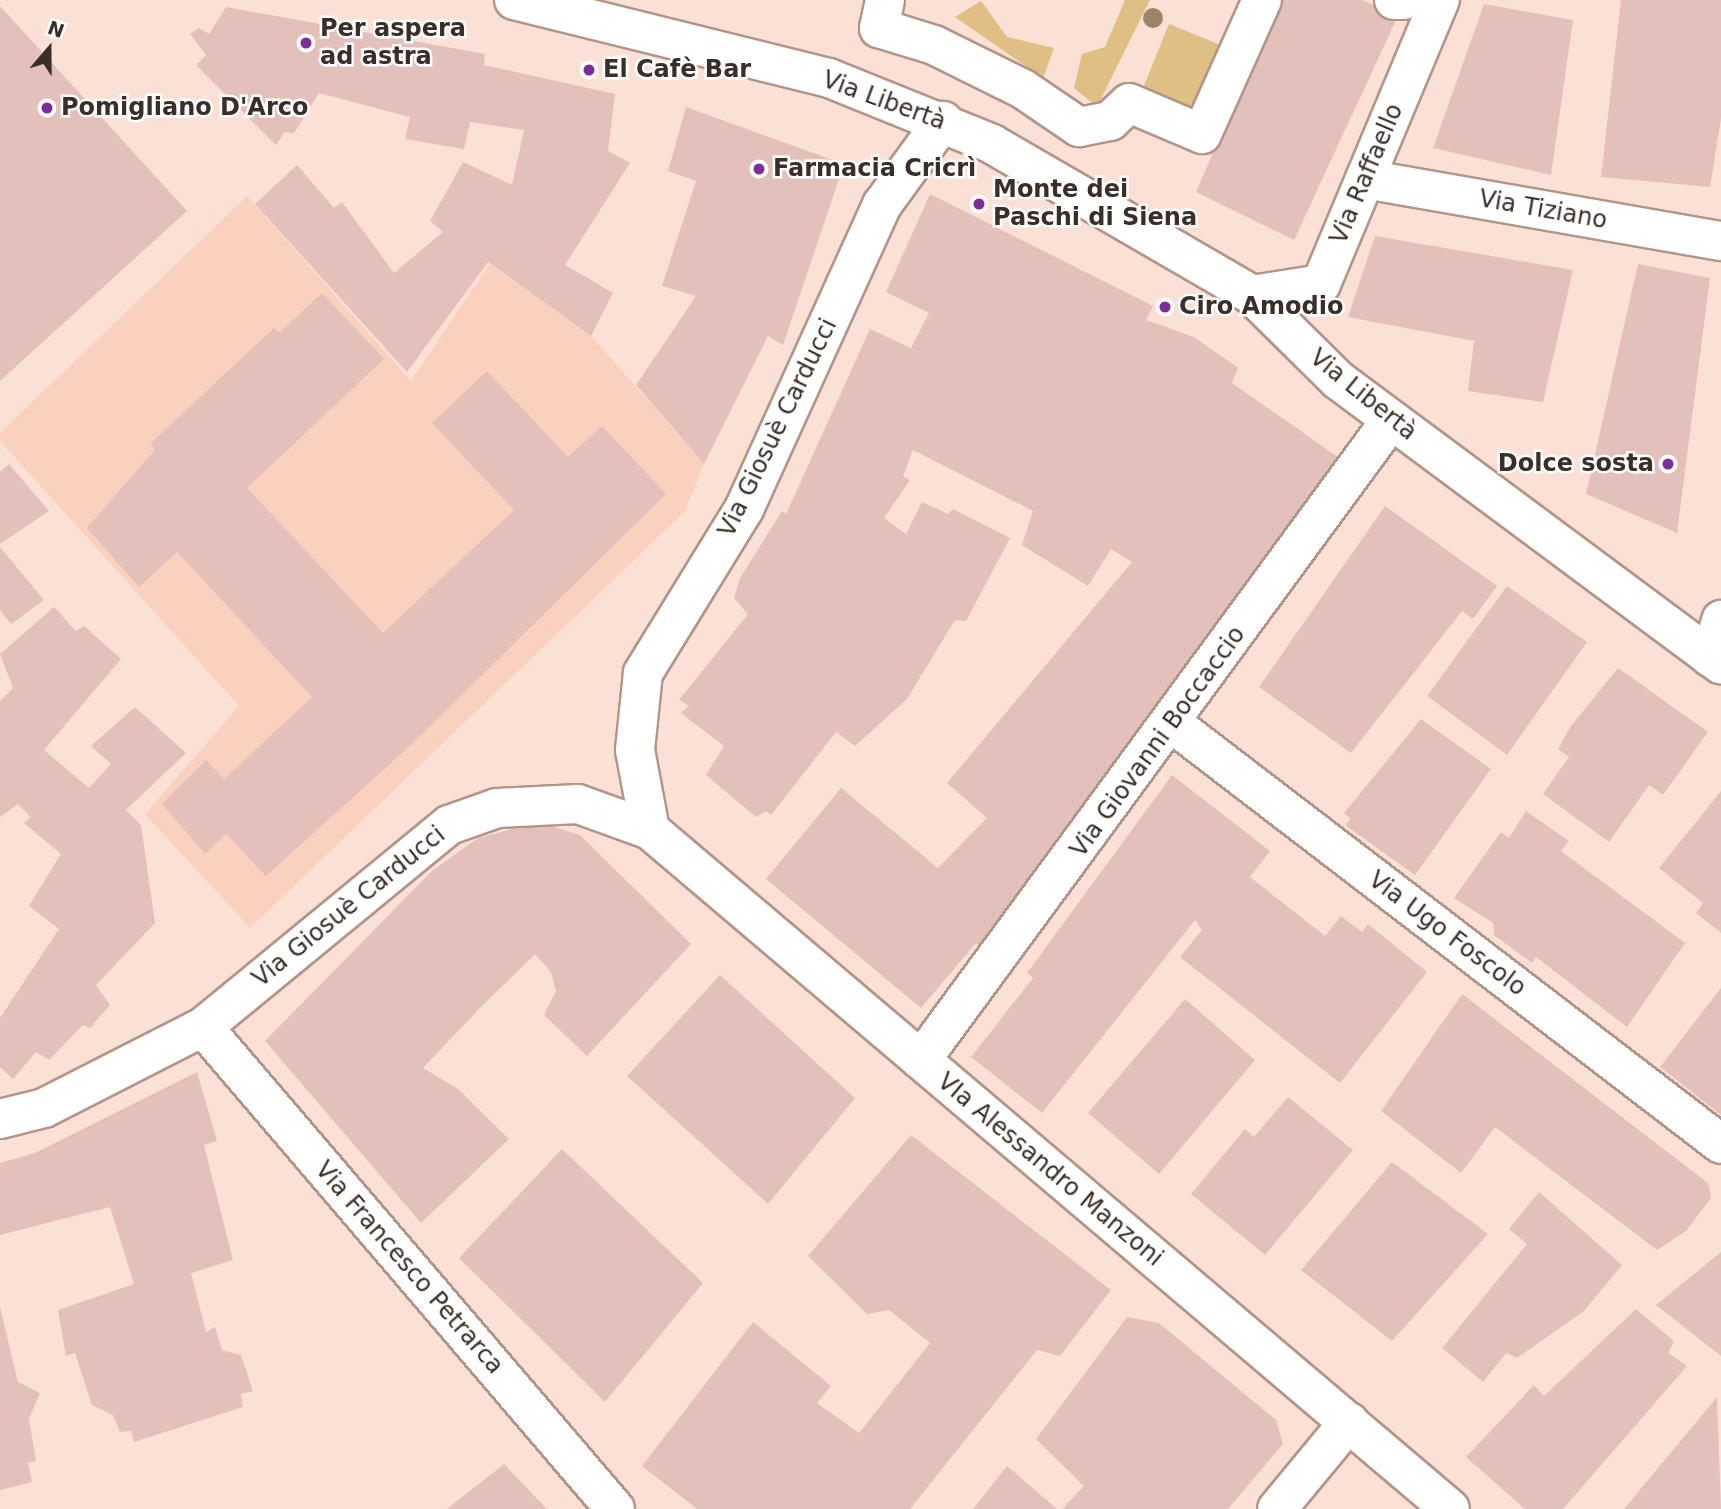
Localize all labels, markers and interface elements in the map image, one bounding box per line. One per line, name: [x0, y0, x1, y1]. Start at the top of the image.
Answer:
north arrow: [14, 14, 84, 84]
place label: Per aspera ad astra: [320, 15, 466, 71]
text: N: [45, 16, 67, 42]
marker: Per aspera ad astra: [298, 35, 314, 51]
place label: El Cafè Bar: [603, 56, 751, 84]
marker: El Cafè Bar: [581, 62, 597, 78]
street label: Via Libertà: [819, 65, 949, 137]
place label: Pomigliano D'Arco: [61, 94, 308, 122]
street label: Via Raffaello: [1324, 99, 1410, 249]
marker: Pomigliano D'Arco: [39, 100, 55, 116]
place label: Farmacia Cricrì: [773, 155, 976, 183]
marker: Farmacia Cricrì: [751, 161, 767, 177]
place label: Monte dei Paschi di Siena: [993, 176, 1197, 232]
street label: Via Tiziano: [1477, 185, 1609, 235]
marker: Monte dei Paschi di Siena: [971, 196, 987, 212]
place label: Ciro Amodio: [1179, 293, 1343, 321]
marker: Ciro Amodio: [1157, 299, 1173, 315]
street label: Via Giosuè Carducci: [713, 314, 843, 542]
street label: Via Libertà: [1304, 343, 1422, 447]
place label: Dolce sosta: [1498, 450, 1654, 478]
marker: Dolce sosta: [1660, 456, 1676, 472]
street label: Via Giovanni Boccaccio: [1065, 621, 1251, 863]
street label: Via Giosuè Carducci: [247, 820, 451, 994]
street label: Via Ugo Foscolo: [1363, 866, 1531, 1002]
street label: VIa Alessandro Manzoni: [931, 1067, 1169, 1273]
street label: Via Francesco Petrarca: [309, 1156, 509, 1380]

